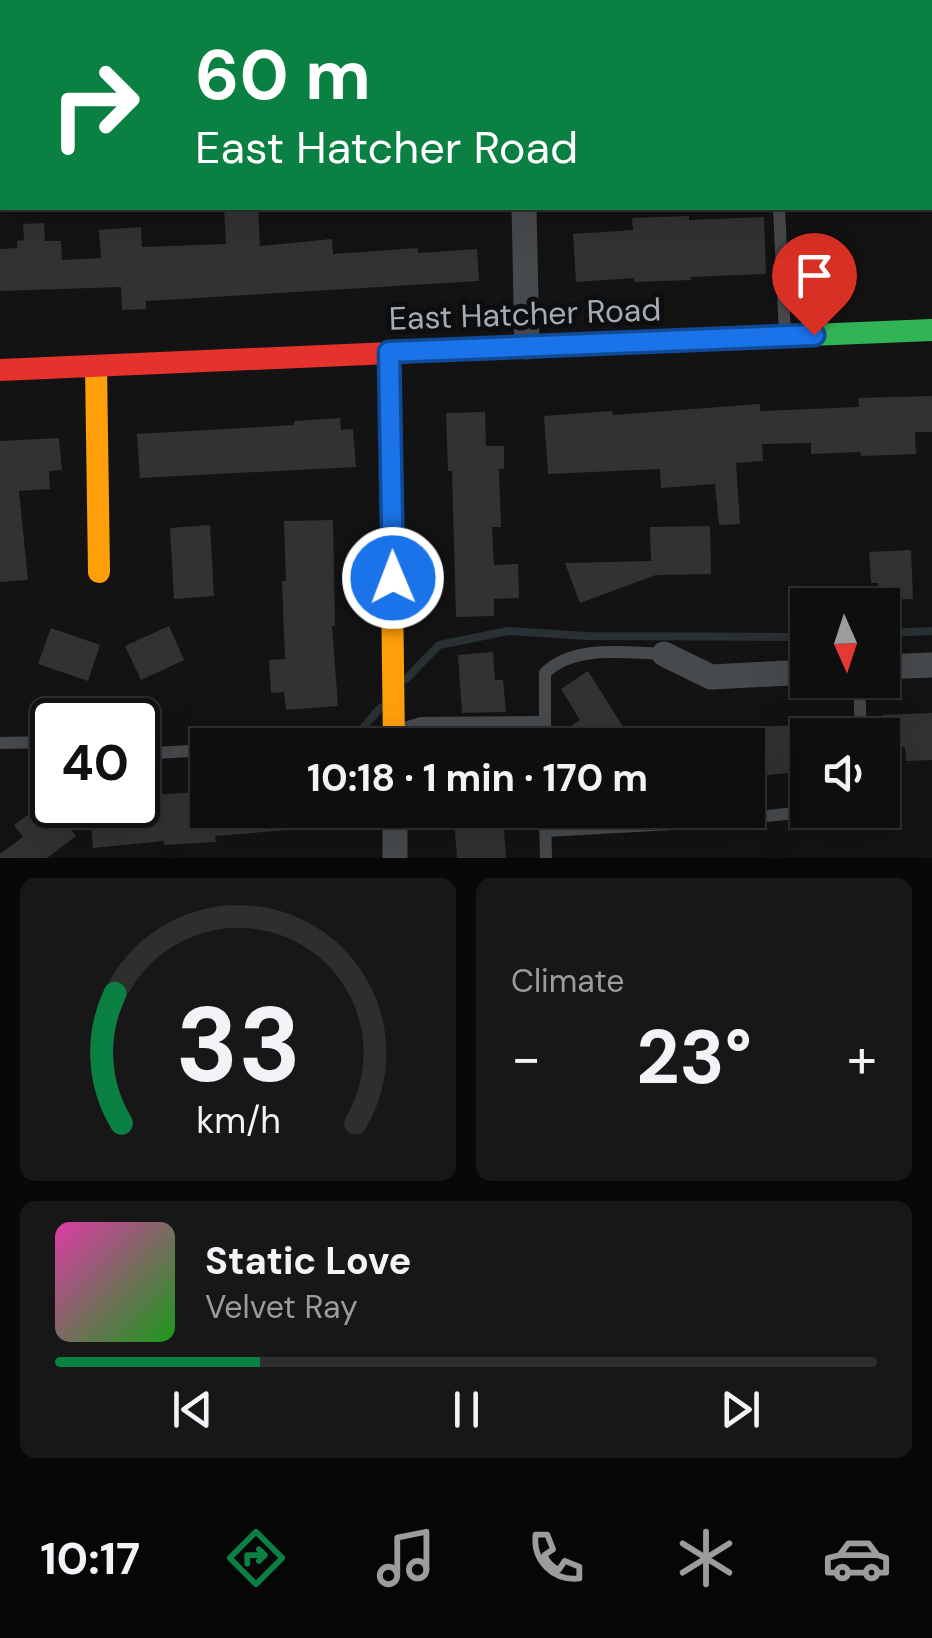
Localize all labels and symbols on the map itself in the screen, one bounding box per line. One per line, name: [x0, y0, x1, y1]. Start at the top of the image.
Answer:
pin: [772, 233, 857, 336]
street label: East Hatcher Road: [388, 288, 662, 340]
position arrow: [341, 526, 445, 630]
north arrow: [790, 588, 900, 698]
speed limit sign: 40: [30, 698, 160, 828]

